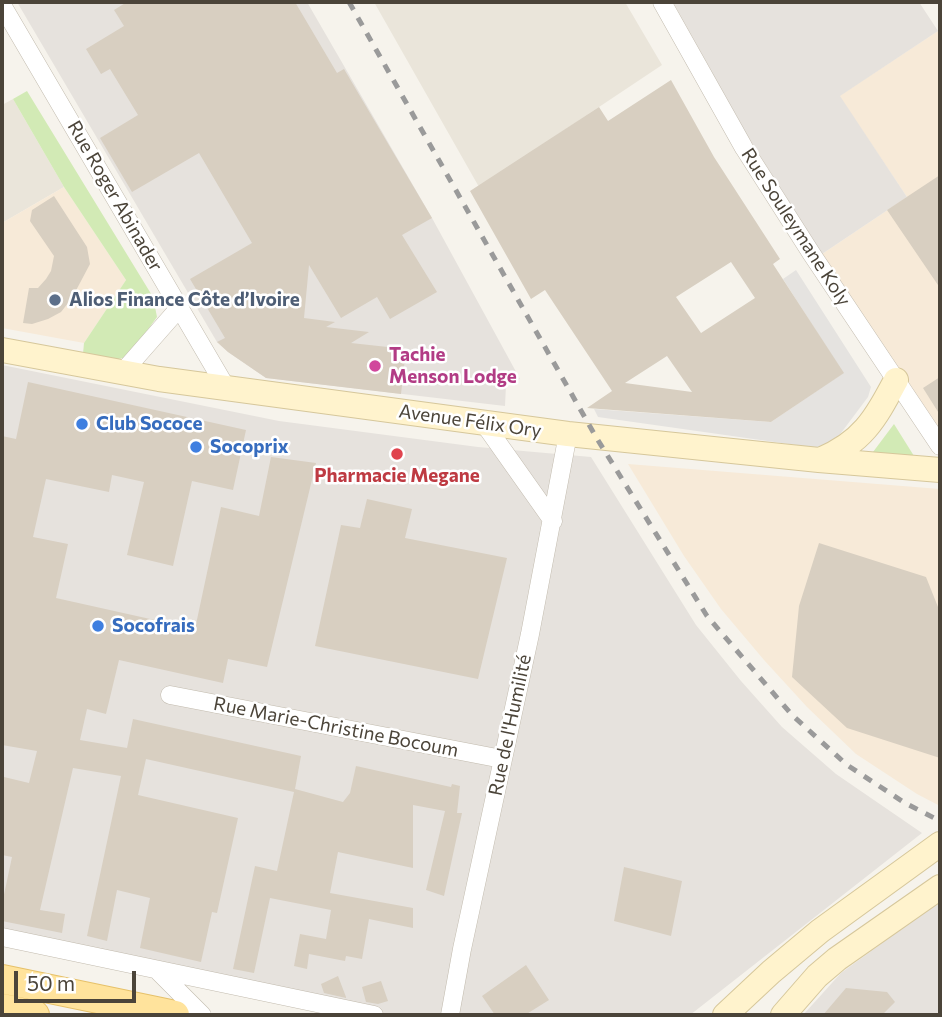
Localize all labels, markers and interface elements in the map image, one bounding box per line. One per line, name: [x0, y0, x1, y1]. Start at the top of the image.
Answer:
street label: Rue Roger Abinader: [63, 117, 167, 275]
street label: Rue Souleymane Koly: [736, 144, 856, 310]
place label: Alios Finance Côte d’Ivoire: [69, 289, 300, 311]
marker: Alios Finance Côte d’Ivoire: [47, 292, 63, 308]
place label: Tachie Menson Lodge: [389, 344, 517, 388]
marker: Tachie Menson Lodge: [367, 358, 383, 374]
street label: Avenue Félix Ory: [397, 400, 543, 442]
place label: Club Sococe: [96, 413, 202, 435]
marker: Club Sococe: [74, 416, 90, 432]
place label: Socoprix: [210, 436, 288, 458]
marker: Socoprix: [188, 439, 204, 455]
marker: Pharmacie Megane: [389, 446, 405, 462]
place label: Pharmacie Megane: [314, 465, 480, 487]
place label: Socofrais: [112, 615, 195, 637]
marker: Socofrais: [90, 618, 106, 634]
street label: Rue de l'Humilité: [484, 652, 536, 798]
street label: Rue Marie-Christine Bocoum: [212, 692, 460, 762]
scale bar: [18, 958, 140, 1002]
text: 50 m: [27, 970, 75, 995]

